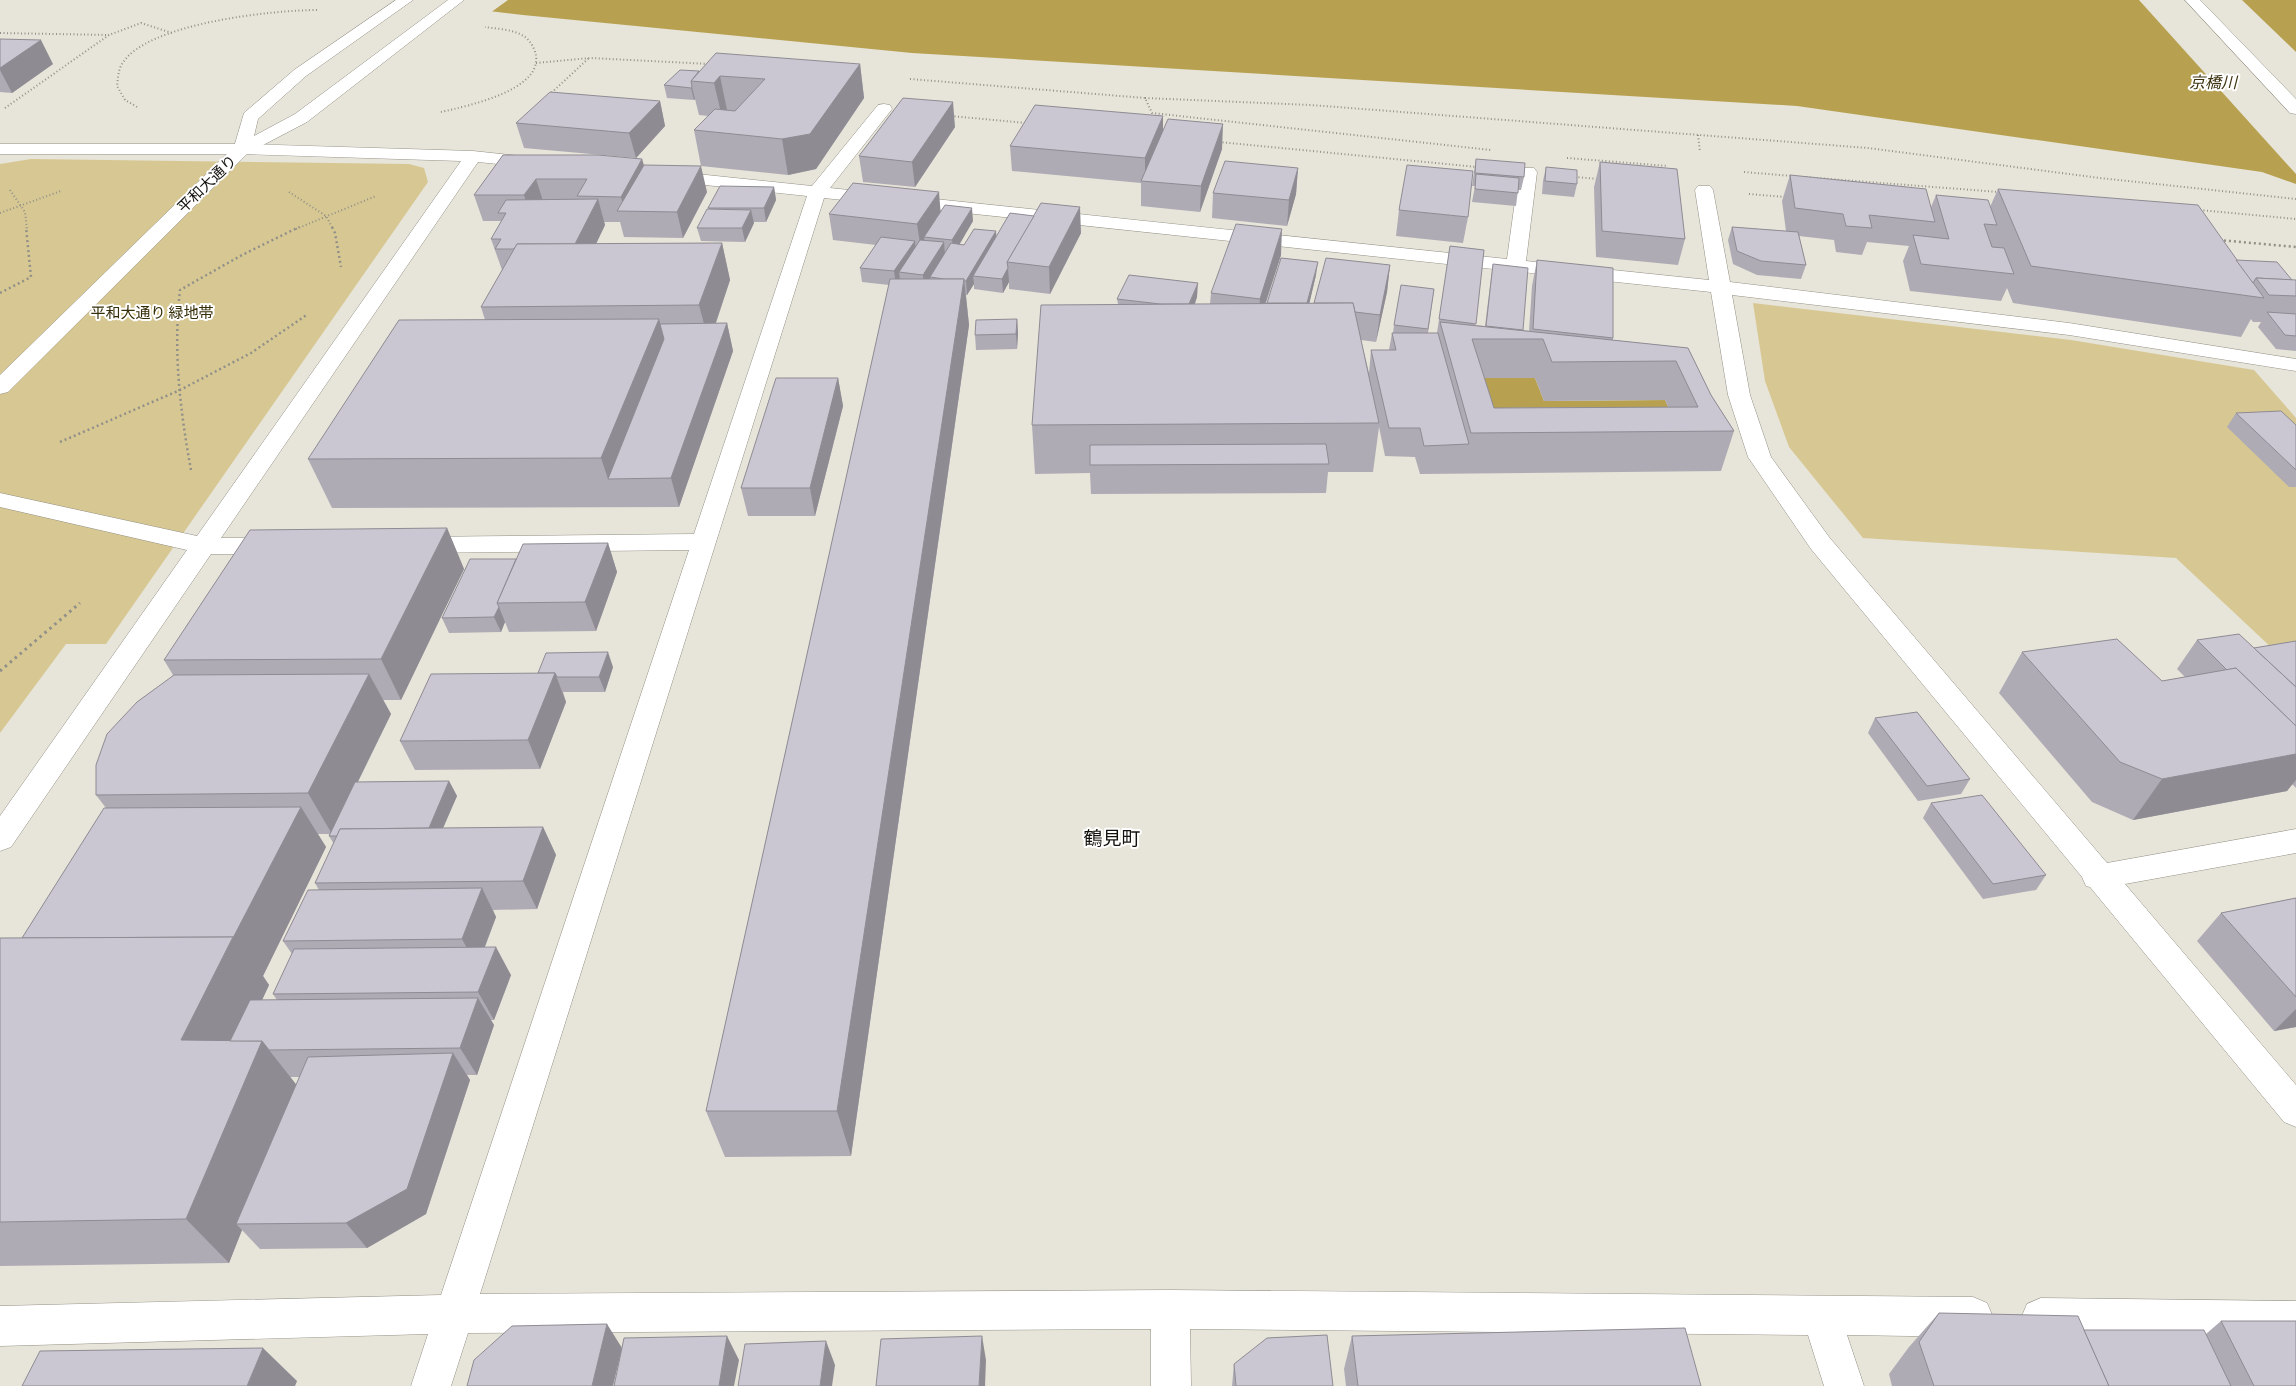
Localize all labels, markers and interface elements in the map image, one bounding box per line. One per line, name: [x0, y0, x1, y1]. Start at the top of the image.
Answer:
water label: 京橋川: [2189, 72, 2239, 91]
street label: 平和大通り: [173, 151, 240, 216]
park label: 平和大通り 緑地帯: [91, 303, 213, 321]
district label: 鶴見町: [1083, 826, 1141, 849]

